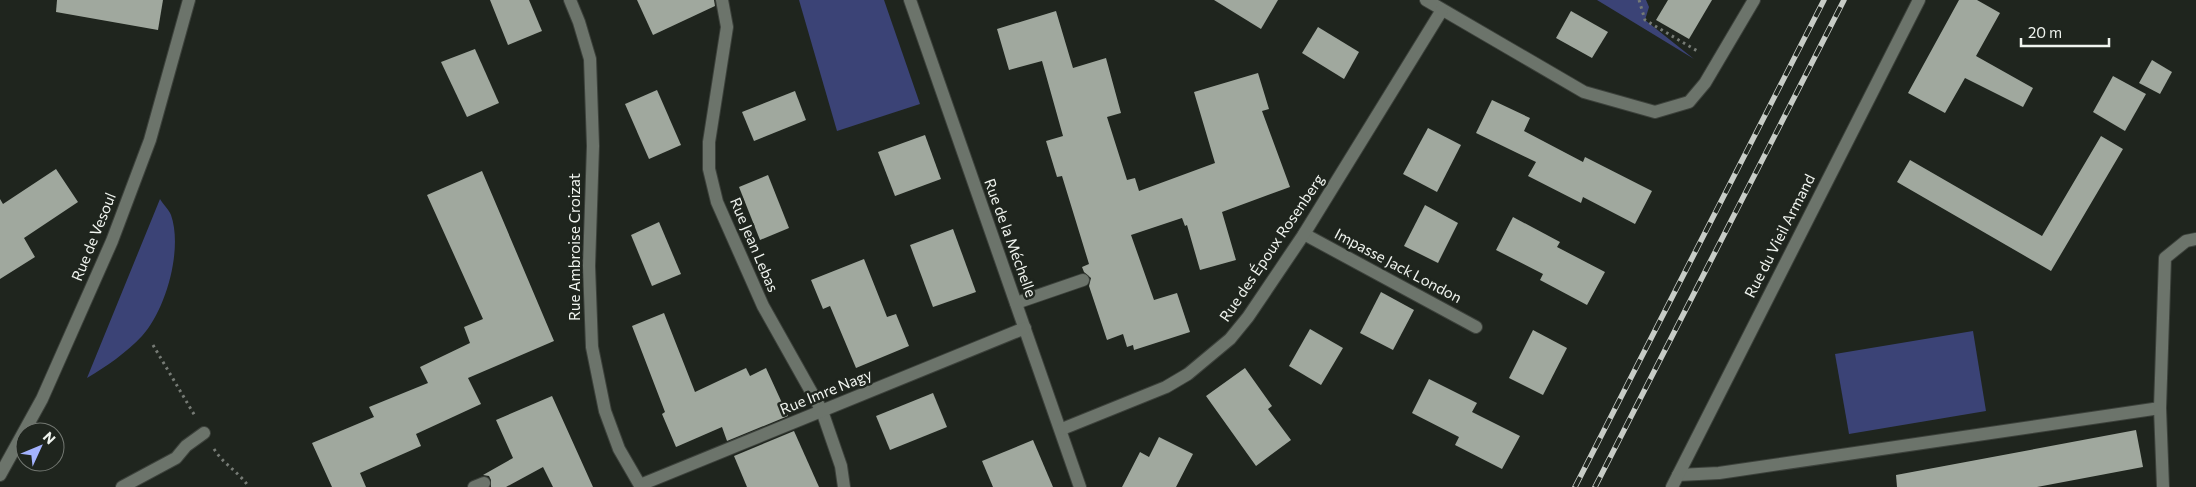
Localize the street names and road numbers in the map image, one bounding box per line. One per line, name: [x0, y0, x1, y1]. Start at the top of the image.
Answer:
street label: Rue des Époux Rosenberg: [1214, 170, 1327, 325]
street label: Rue du Vieil Armand: [1740, 171, 1818, 300]
street label: Rue Ambroise Croizat: [565, 173, 583, 321]
street label: Rue de la Méchelle: [981, 176, 1041, 299]
street label: Rue de Vesoul: [67, 190, 119, 283]
street label: Rue Jean Lebas: [727, 195, 783, 295]
street label: Impasse Jack London: [1332, 224, 1465, 306]
street label: Rue Imre Nagy: [777, 364, 875, 418]

